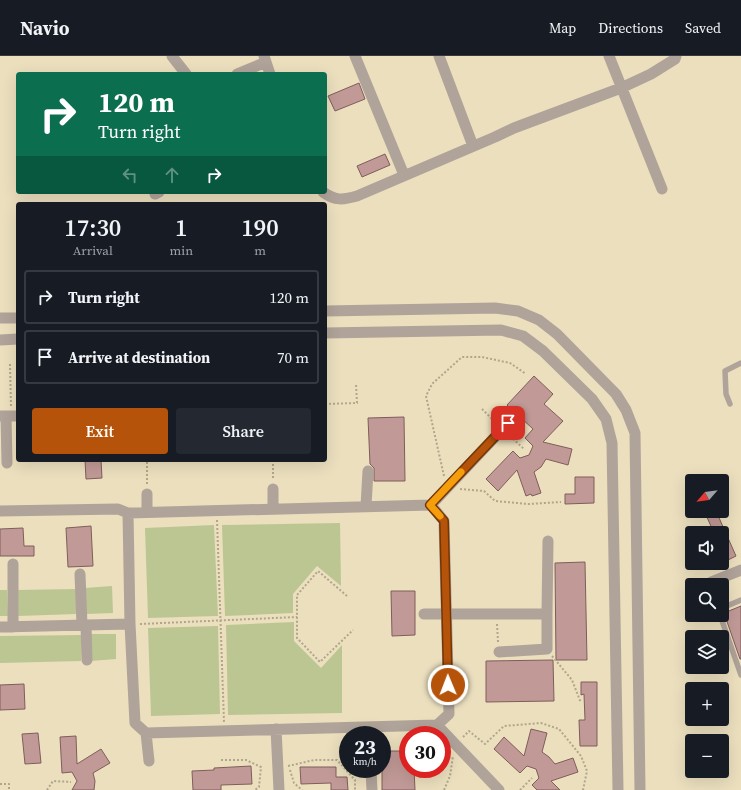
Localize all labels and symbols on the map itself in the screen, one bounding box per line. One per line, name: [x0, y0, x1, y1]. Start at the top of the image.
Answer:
pin: [491, 406, 525, 440]
north arrow: [685, 474, 729, 518]
position arrow: [427, 664, 469, 706]
speed limit sign: 30: [399, 726, 451, 778]

